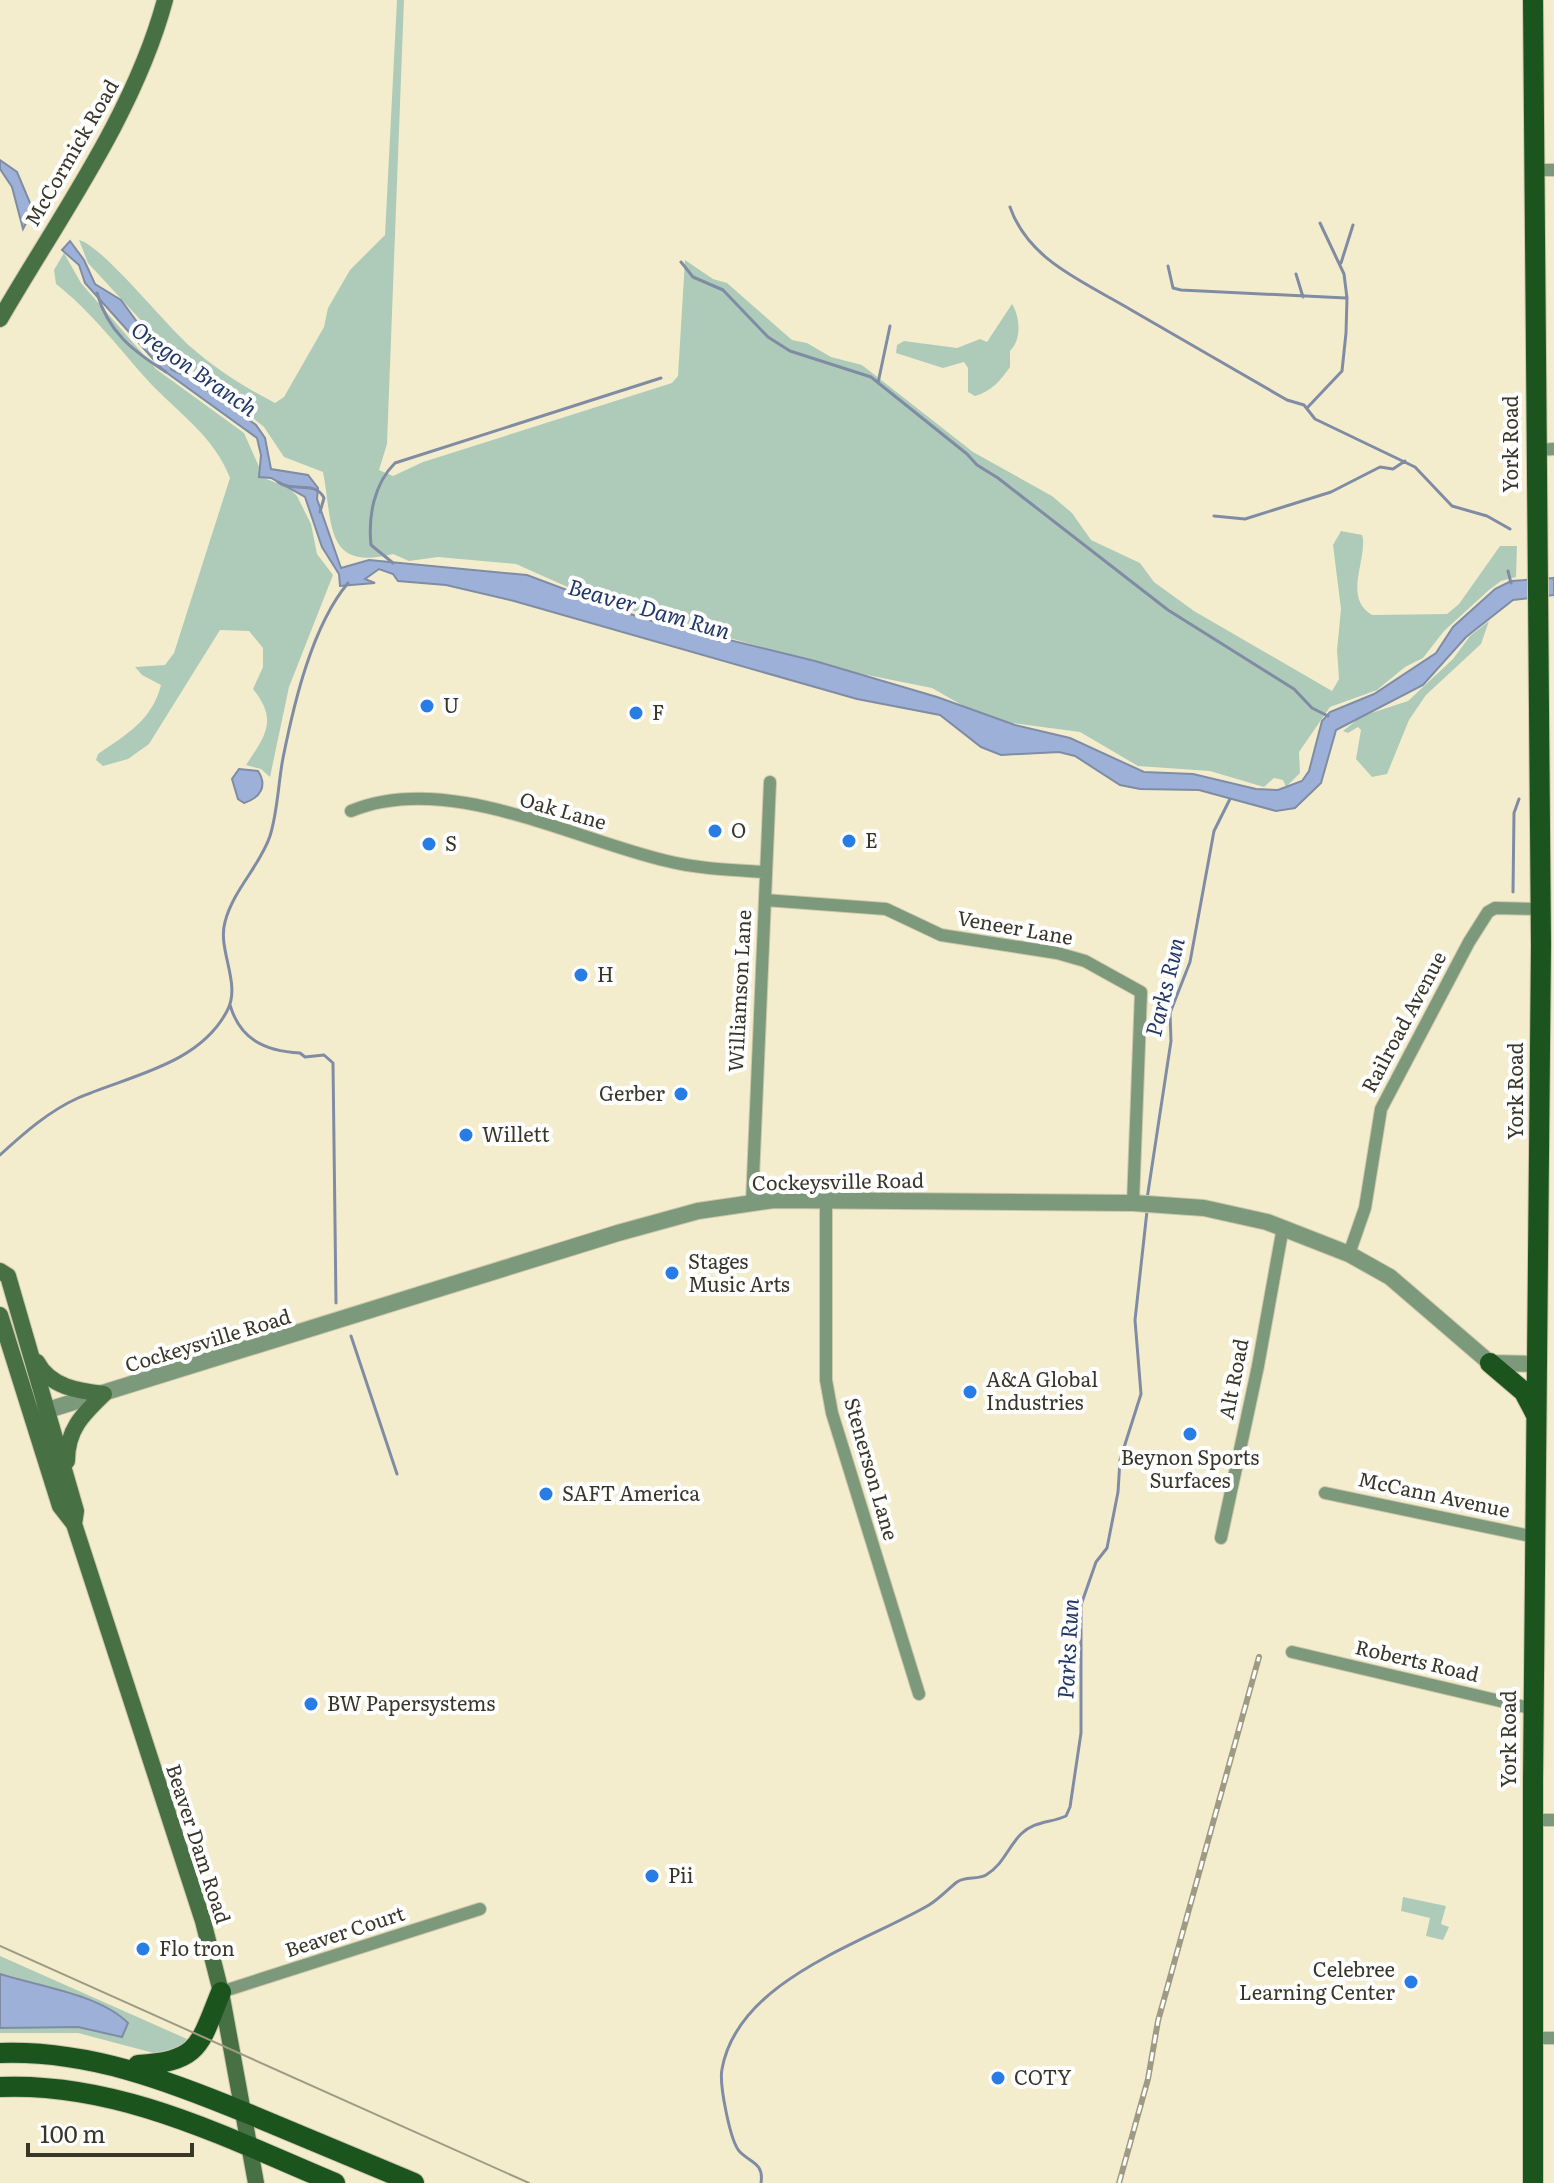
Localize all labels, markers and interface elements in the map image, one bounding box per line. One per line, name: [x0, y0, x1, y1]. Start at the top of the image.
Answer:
street label: McCormick Road: [16, 73, 125, 231]
water label: Oregon Branch: [125, 312, 265, 424]
street label: York Road: [1494, 395, 1524, 493]
water label: Beaver Dam Run: [565, 569, 734, 646]
place label: U: [443, 689, 459, 719]
place label: F: [652, 696, 664, 726]
marker: U: [418, 697, 436, 715]
marker: F: [627, 704, 645, 722]
street label: Oak Lane: [517, 782, 610, 836]
place label: O: [731, 814, 746, 844]
marker: O: [706, 822, 724, 840]
place label: E: [865, 824, 878, 854]
place label: S: [445, 827, 457, 857]
marker: E: [840, 832, 858, 850]
marker: S: [420, 835, 438, 853]
street label: Veneer Lane: [955, 901, 1076, 951]
street label: Williamson Lane: [719, 909, 757, 1073]
water label: Parks Run: [1135, 934, 1192, 1040]
street label: Railroad Avenue: [1352, 945, 1452, 1097]
place label: H: [597, 958, 614, 988]
marker: H: [572, 966, 590, 984]
street label: York Road: [1499, 1042, 1529, 1140]
place label: Gerber: [599, 1077, 666, 1107]
marker: Gerber: [672, 1085, 690, 1103]
place label: Willett: [482, 1118, 550, 1148]
marker: Willett: [457, 1126, 475, 1144]
street label: Cockeysville Road: [752, 1164, 924, 1196]
place label: Stages Music Arts: [688, 1245, 790, 1298]
marker: Stages Music Arts: [663, 1264, 681, 1282]
street label: Cockeysville Road: [121, 1300, 294, 1379]
street label: Alt Road: [1210, 1336, 1255, 1422]
place label: A&A Global Industries: [986, 1363, 1098, 1416]
marker: A&A Global Industries: [961, 1383, 979, 1401]
street label: Stenerson Lane: [838, 1394, 908, 1543]
marker: Beynon Sports Surfaces: [1181, 1425, 1199, 1443]
place label: Beynon Sports Surfaces: [1121, 1441, 1259, 1494]
street label: McCann Avenue: [1356, 1462, 1513, 1524]
place label: SAFT America: [562, 1477, 700, 1507]
marker: SAFT America: [537, 1485, 555, 1503]
water label: Parks Run: [1047, 1598, 1086, 1700]
street label: Roberts Road: [1353, 1630, 1482, 1688]
place label: BW Papersystems: [327, 1687, 495, 1717]
street label: York Road: [1492, 1690, 1522, 1788]
marker: BW Papersystems: [302, 1695, 320, 1713]
street label: Beaver Dam Road: [160, 1760, 240, 1927]
place label: Pii: [668, 1859, 694, 1889]
marker: Pii: [643, 1867, 661, 1885]
street label: Beaver Court: [281, 1897, 408, 1964]
place label: Flo tron: [159, 1932, 235, 1962]
marker: Flo tron: [134, 1940, 152, 1958]
place label: Celebree Learning Center: [1239, 1953, 1396, 2006]
marker: Celebree Learning Center: [1402, 1973, 1420, 1991]
place label: COTY: [1014, 2061, 1071, 2091]
marker: COTY: [989, 2069, 1007, 2087]
scale bar: [28, 2107, 192, 2157]
text: 100 m: [40, 2115, 106, 2150]

